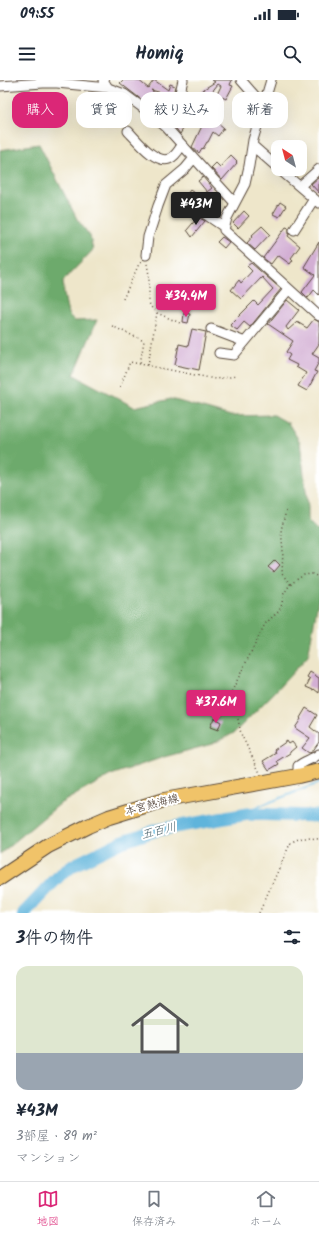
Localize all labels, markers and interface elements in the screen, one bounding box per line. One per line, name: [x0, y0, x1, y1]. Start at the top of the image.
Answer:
text: 09:55: [20, 2, 54, 26]
text: Homiq: [135, 40, 184, 69]
icon: menu: [16, 43, 38, 65]
icon: search: [281, 43, 303, 65]
chip: 購入: [12, 92, 68, 128]
chip: 賃貸: [76, 92, 132, 128]
chip: 絞り込み: [140, 92, 224, 128]
chip: 新着: [232, 92, 288, 128]
north arrow: [271, 140, 307, 176]
map controls: [271, 140, 307, 176]
pin: ¥43M: [172, 192, 220, 226]
text: ¥43M: [180, 194, 212, 215]
pin: ¥34.4M: [153, 284, 219, 318]
text: ¥34.4M: [165, 286, 207, 307]
pin: ¥37.6M: [183, 690, 249, 724]
text: ¥37.6M: [195, 692, 237, 713]
street label: 本宮熱海線: [123, 789, 181, 821]
water label: 五百川: [139, 817, 179, 845]
text: 3件の物件: [16, 925, 93, 952]
icon: filters: [281, 926, 303, 948]
icon: home: [124, 992, 196, 1064]
text: ¥43M: [16, 1098, 58, 1125]
text: 3部屋 · 89 m²: [16, 1126, 97, 1147]
text: マンション: [16, 1148, 80, 1169]
tab: 地図: [37, 1188, 59, 1231]
tab: 保存済み: [132, 1188, 176, 1231]
tab: ホーム: [250, 1188, 282, 1231]

